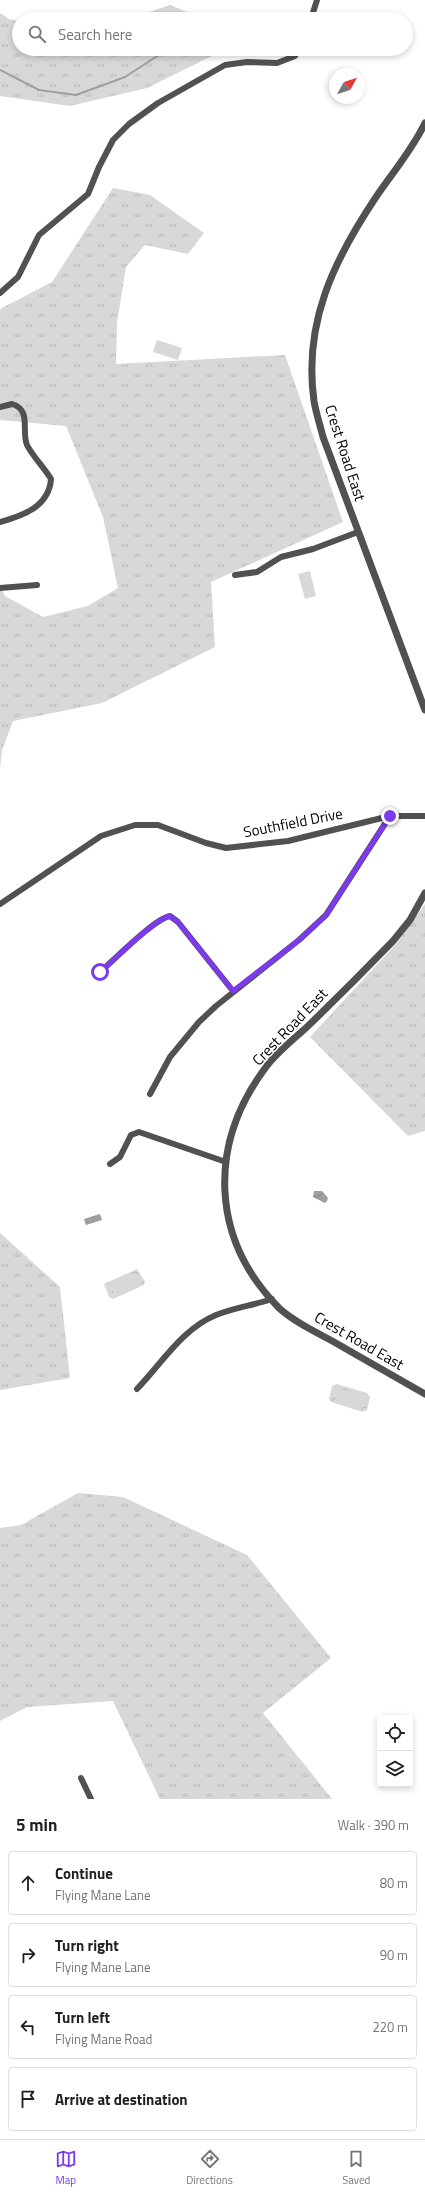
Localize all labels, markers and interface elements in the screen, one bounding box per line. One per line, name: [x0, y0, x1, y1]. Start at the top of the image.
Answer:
search box: [12, 12, 413, 56]
icon: search: [26, 23, 48, 45]
text: Search here: [58, 23, 132, 46]
north arrow: [329, 68, 365, 104]
street label: Crest Road East: [319, 402, 372, 505]
street label: Southfield Drive: [241, 802, 345, 843]
route end: [381, 807, 399, 825]
route start: [91, 963, 109, 981]
street label: Crest Road East: [247, 982, 333, 1071]
street label: Crest Road East: [310, 1306, 409, 1376]
map controls: [377, 1715, 413, 1787]
button: locate: [377, 1715, 413, 1751]
button: layers: [377, 1751, 413, 1787]
text: 5 min: [16, 1812, 57, 1838]
text: Walk · 390 m: [338, 1815, 409, 1835]
text: Continue: [55, 1862, 113, 1885]
icon: ahead: [17, 1872, 39, 1894]
text: 80 m: [380, 1873, 408, 1893]
text: Flying Mane Lane: [55, 1885, 151, 1905]
text: Turn right: [55, 1934, 119, 1957]
icon: right: [17, 1944, 39, 1966]
text: 90 m: [380, 1945, 408, 1965]
text: Flying Mane Lane: [55, 1957, 151, 1977]
text: Turn left: [55, 2006, 110, 2029]
icon: left: [17, 2016, 39, 2038]
text: 220 m: [372, 2017, 408, 2037]
text: Flying Mane Road: [55, 2029, 152, 2049]
icon: arrive: [17, 2088, 39, 2110]
text: Arrive at destination: [55, 2088, 188, 2111]
tab: Map: [55, 2148, 77, 2188]
tab: Directions: [186, 2148, 233, 2188]
tab: Saved: [342, 2148, 370, 2188]

